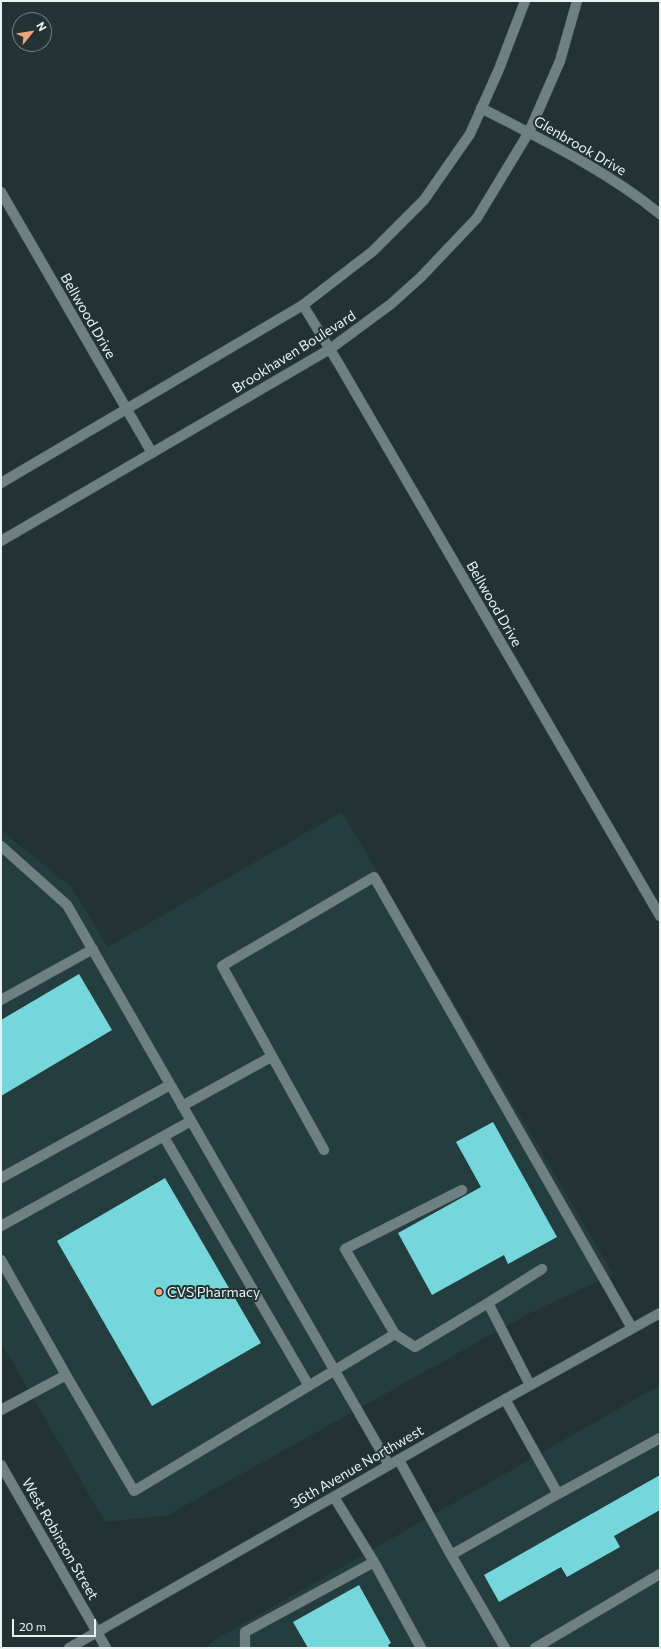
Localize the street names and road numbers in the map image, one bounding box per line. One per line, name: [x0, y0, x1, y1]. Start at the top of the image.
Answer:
street label: Glenbrook Drive: [531, 113, 629, 179]
street label: Bellwood Drive: [57, 270, 119, 362]
street label: Brookhaven Boulevard: [229, 307, 359, 397]
street label: Bellwood Drive: [463, 558, 525, 650]
street label: 36th Avenue Northwest: [287, 1422, 427, 1512]
street label: West Robinson Street: [18, 1475, 102, 1603]

